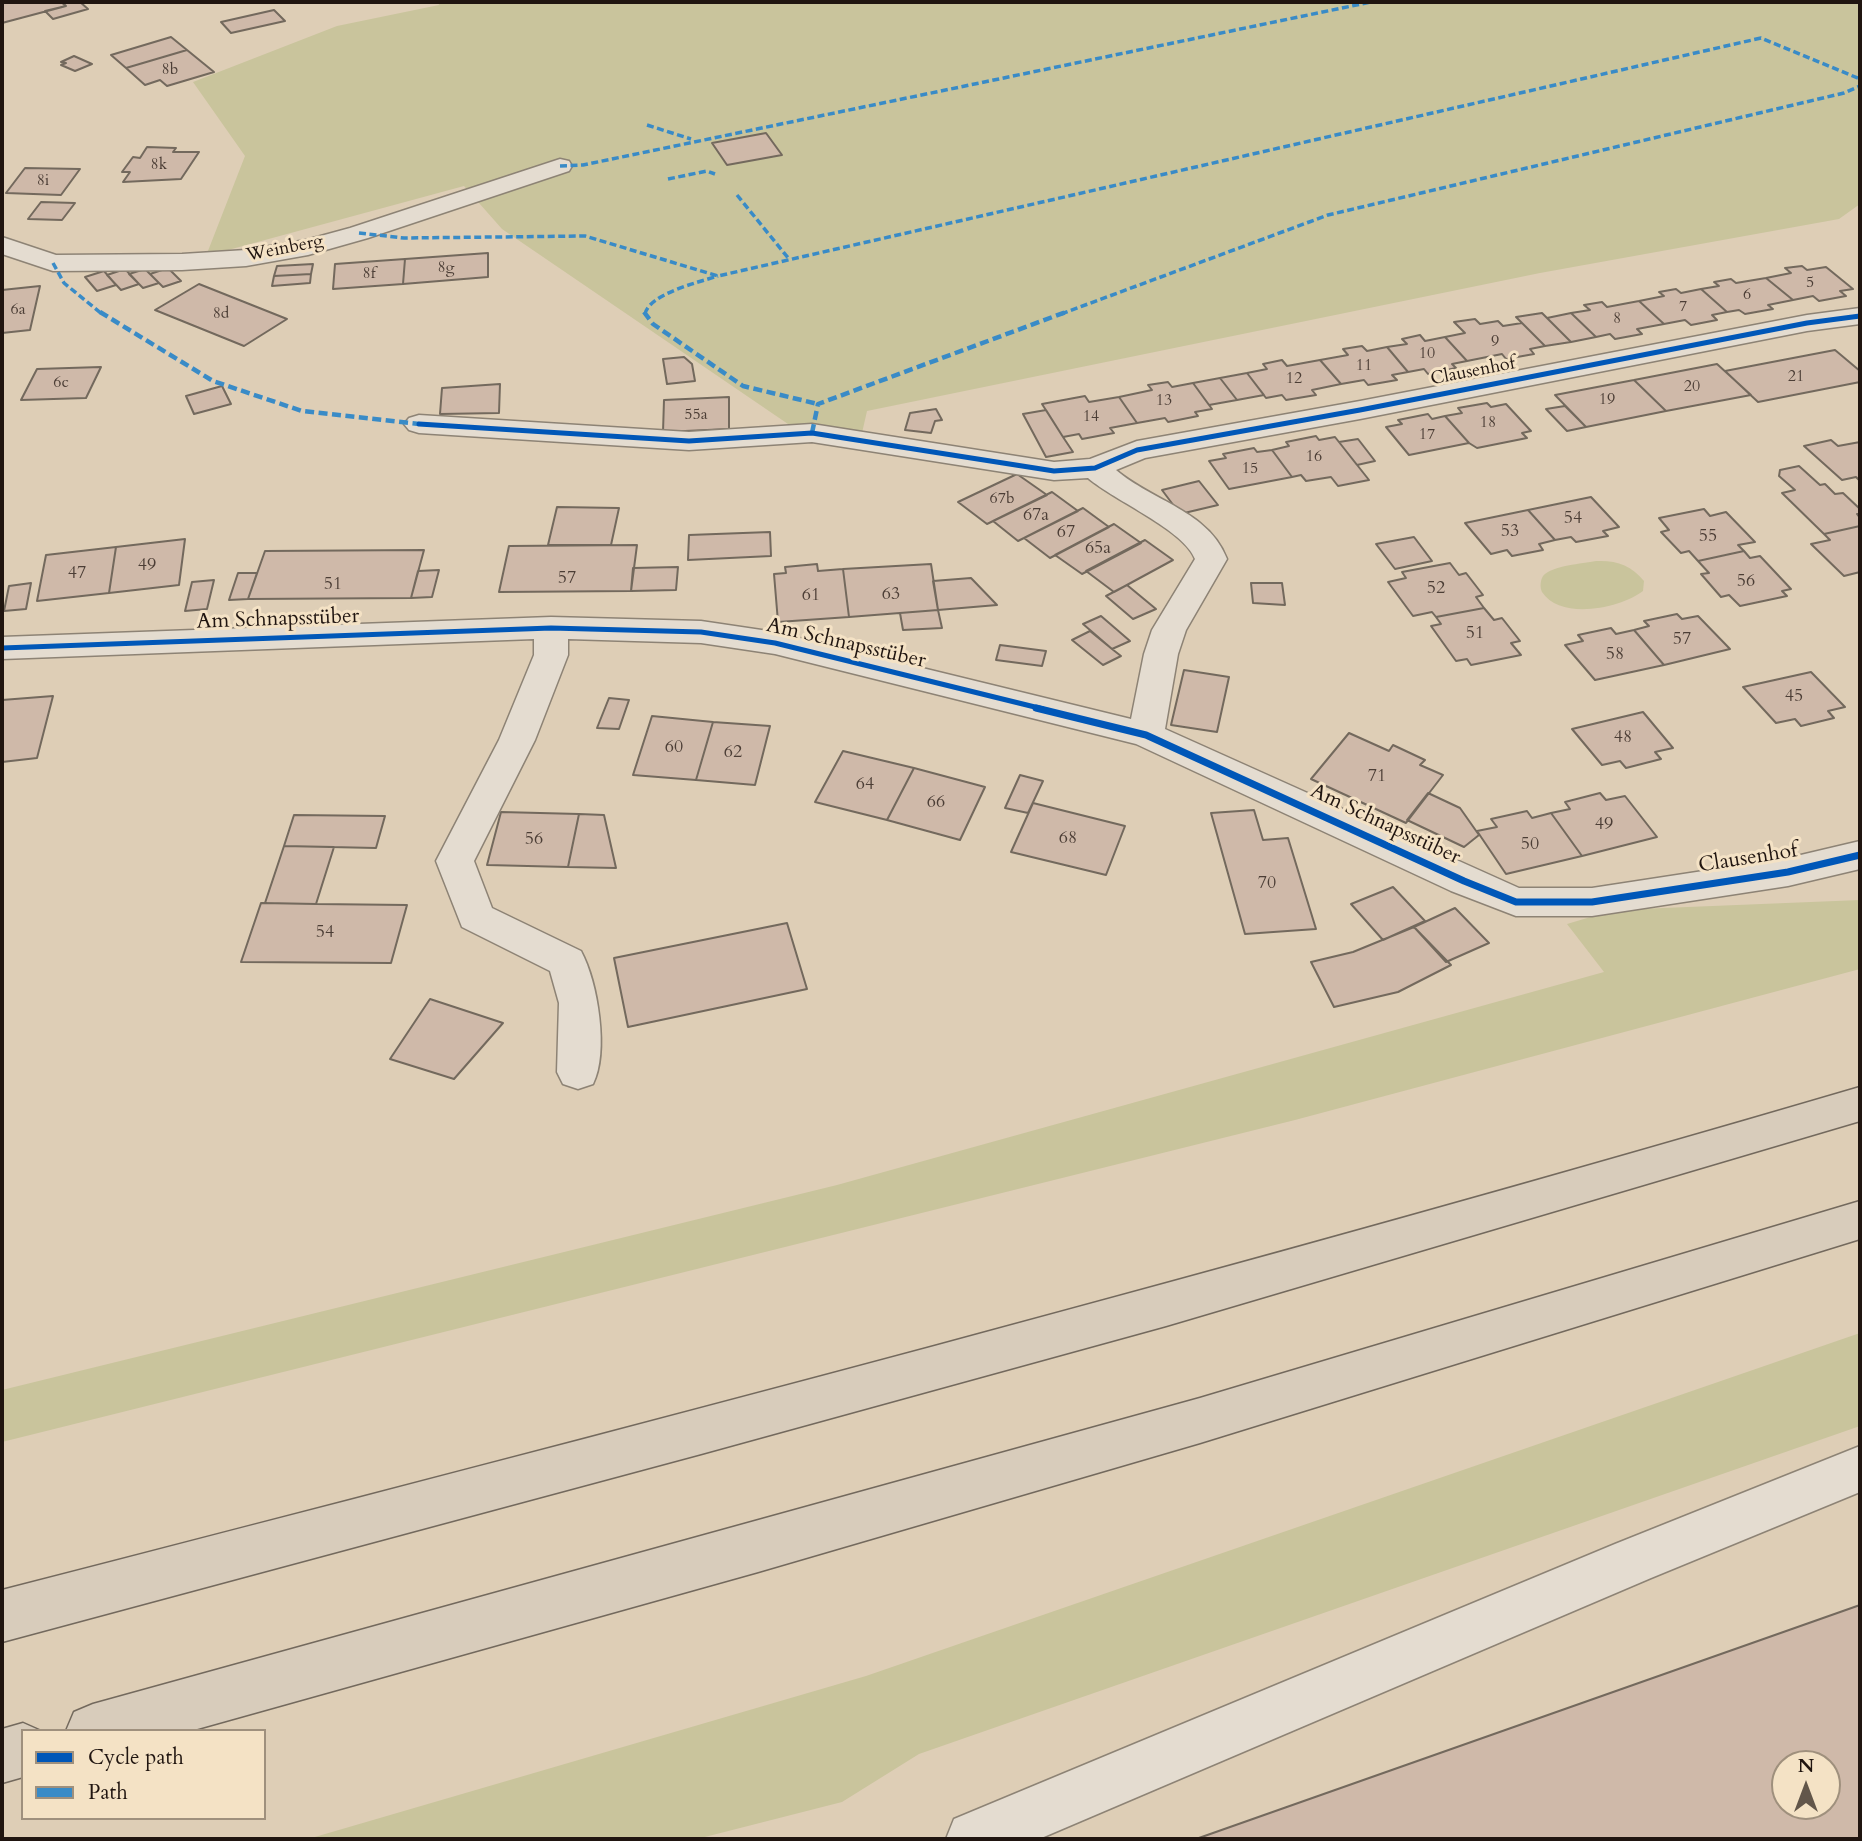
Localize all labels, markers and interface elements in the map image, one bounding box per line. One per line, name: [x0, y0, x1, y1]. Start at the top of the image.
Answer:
house number: 8b: [162, 60, 178, 80]
house number: 8k: [151, 155, 167, 175]
house number: 8i: [37, 171, 49, 191]
street label: Weinberg: [245, 231, 325, 267]
house number: 8g: [437, 258, 455, 278]
house number: 8f: [362, 264, 376, 284]
house number: 5: [1806, 273, 1814, 293]
house number: 6: [1743, 285, 1751, 305]
house number: 7: [1679, 297, 1687, 317]
house number: 6a: [10, 300, 26, 320]
house number: 8d: [213, 304, 229, 324]
house number: 8: [1613, 309, 1621, 329]
house number: 9: [1491, 332, 1499, 352]
house number: 10: [1419, 344, 1435, 364]
street label: Clausenhof: [1429, 353, 1517, 391]
house number: 11: [1356, 356, 1372, 376]
house number: 21: [1788, 367, 1804, 387]
house number: 12: [1286, 369, 1302, 389]
house number: 6c: [53, 373, 69, 393]
house number: 20: [1684, 377, 1700, 397]
house number: 19: [1599, 390, 1615, 410]
house number: 13: [1156, 391, 1172, 411]
house number: 55a: [684, 405, 708, 425]
house number: 14: [1083, 407, 1099, 427]
house number: 18: [1480, 413, 1496, 433]
house number: 17: [1419, 425, 1435, 445]
house number: 16: [1306, 447, 1322, 467]
house number: 15: [1242, 459, 1258, 479]
house number: 67b: [990, 489, 1014, 509]
house number: 67a: [1023, 505, 1049, 527]
house number: 54: [1564, 508, 1582, 530]
house number: 53: [1501, 521, 1519, 543]
house number: 67: [1057, 522, 1075, 544]
house number: 55: [1699, 526, 1717, 548]
house number: 65a: [1085, 538, 1111, 560]
house number: 49: [138, 555, 156, 577]
house number: 47: [68, 563, 86, 585]
house number: 57: [558, 568, 576, 590]
house number: 56: [1737, 571, 1755, 593]
house number: 51: [324, 574, 342, 596]
house number: 52: [1427, 578, 1445, 600]
house number: 63: [882, 584, 900, 606]
house number: 61: [802, 585, 820, 607]
street label: Am Schnapsstüber: [196, 605, 360, 635]
street label: Am Schnapsstüber: [764, 613, 928, 675]
house number: 51: [1466, 623, 1484, 645]
house number: 57: [1673, 629, 1691, 651]
house number: 58: [1606, 644, 1624, 666]
house number: 45: [1785, 686, 1803, 708]
house number: 48: [1614, 727, 1632, 749]
house number: 60: [665, 737, 683, 759]
house number: 62: [724, 742, 742, 764]
house number: 71: [1368, 766, 1386, 788]
house number: 64: [856, 774, 874, 796]
street label: Am Schnapsstüber: [1306, 779, 1464, 871]
house number: 66: [927, 792, 945, 814]
house number: 49: [1595, 814, 1613, 836]
house number: 68: [1059, 828, 1077, 850]
house number: 56: [525, 829, 543, 851]
house number: 50: [1521, 834, 1539, 856]
street label: Clausenhof: [1697, 839, 1799, 879]
house number: 70: [1258, 873, 1276, 895]
house number: 54: [316, 922, 334, 944]
legend: [21, 1729, 266, 1820]
text: Cycle path: [88, 1743, 184, 1772]
north arrow: [1771, 1750, 1841, 1820]
text: N: [1798, 1753, 1814, 1779]
text: Path: [88, 1778, 128, 1807]

